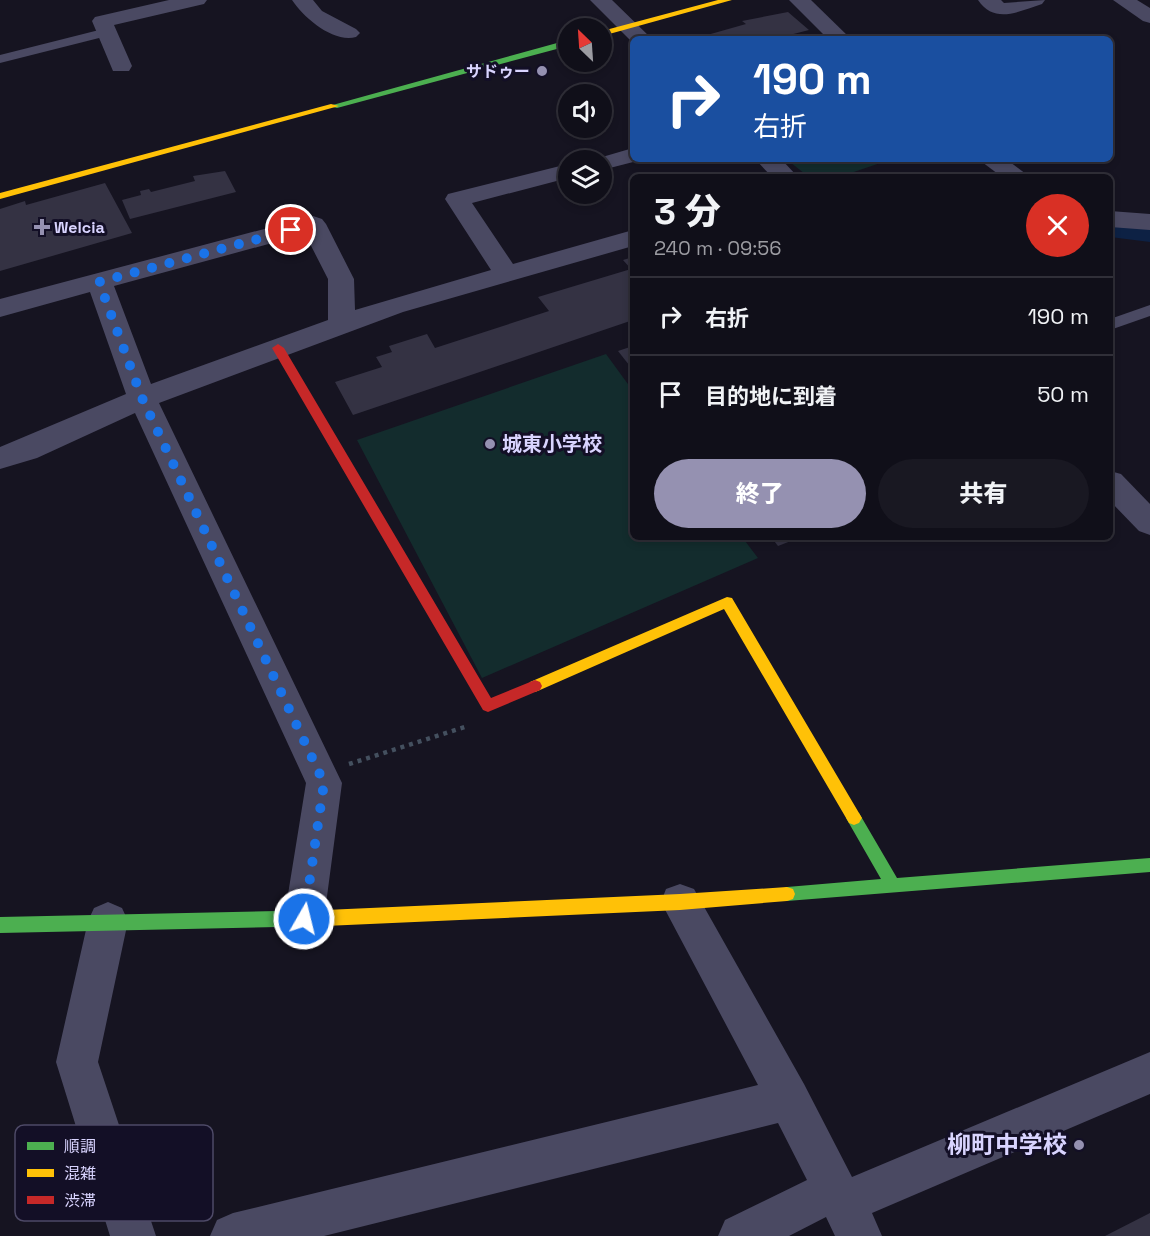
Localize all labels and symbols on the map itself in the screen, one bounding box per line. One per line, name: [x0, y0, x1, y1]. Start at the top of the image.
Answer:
north arrow: [558, 18, 612, 72]
place label: サドゥー: [466, 61, 530, 82]
marker: サドゥー: [535, 64, 549, 78]
pin: [265, 204, 316, 255]
place label: Welcia: [54, 217, 105, 238]
marker: Welcia: [35, 220, 49, 234]
place label: 城東小学校: [502, 431, 602, 457]
marker: 城東小学校: [483, 437, 497, 451]
position arrow: [272, 887, 336, 951]
legend: [15, 1125, 213, 1221]
place label: 柳町中学校: [947, 1129, 1067, 1160]
text: 順調: [64, 1136, 96, 1157]
marker: 柳町中学校: [1072, 1138, 1086, 1152]
text: 混雑: [64, 1163, 96, 1184]
text: 渋滞: [64, 1190, 96, 1211]

